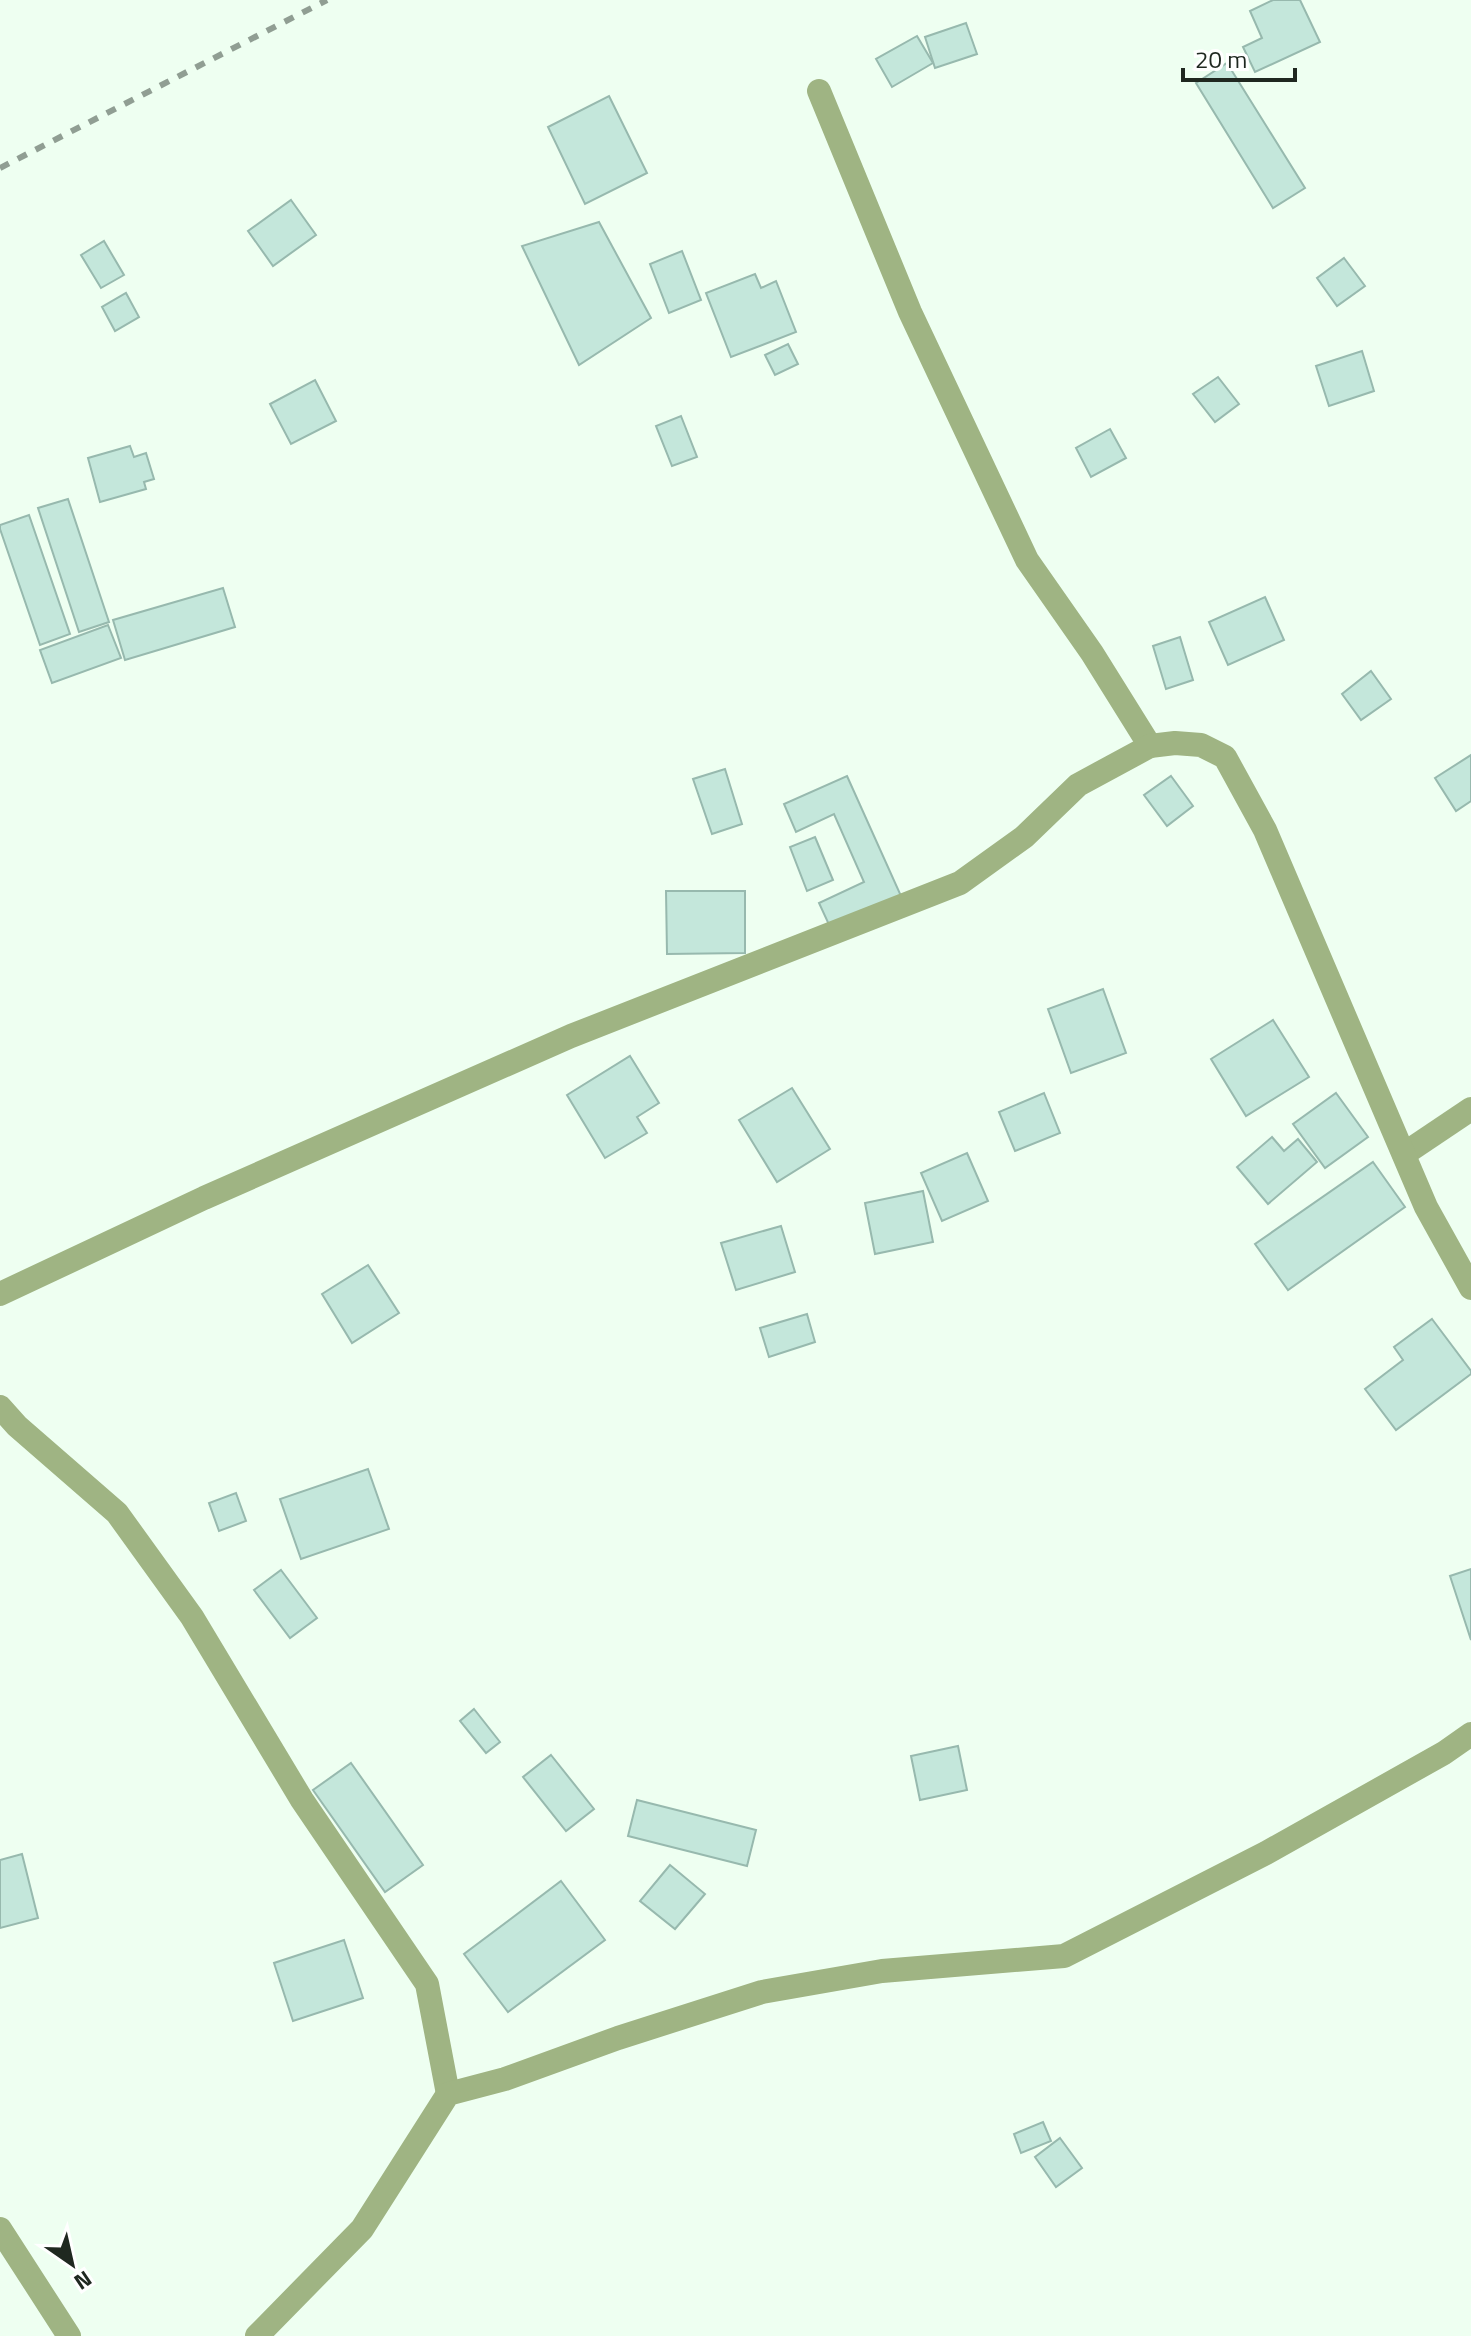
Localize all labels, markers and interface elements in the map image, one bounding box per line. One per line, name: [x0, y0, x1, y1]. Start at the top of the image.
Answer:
scale bar: [1183, 32, 1295, 82]
text: 20 m: [1195, 41, 1247, 77]
north arrow: [32, 2224, 112, 2304]
text: N: [67, 2262, 99, 2299]

